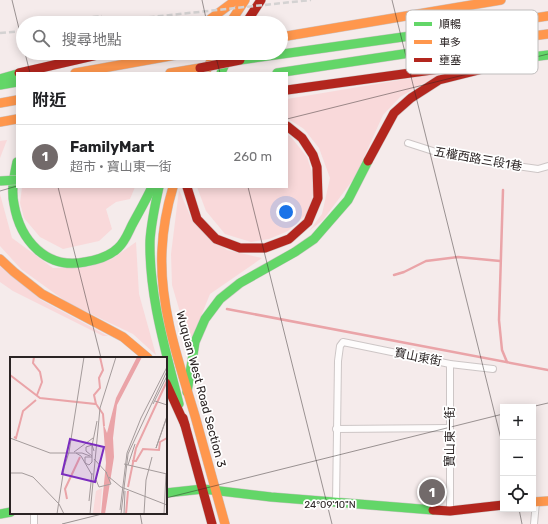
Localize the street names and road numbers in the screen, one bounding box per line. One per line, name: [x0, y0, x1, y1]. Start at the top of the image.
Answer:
street label: 五權西路三段1巷: [433, 144, 523, 174]
street label: Wuquan West Road Section 3: [173, 309, 229, 469]
street label: 寶山東街: [393, 346, 443, 368]
street label: 寶山東一街: [443, 407, 457, 467]

